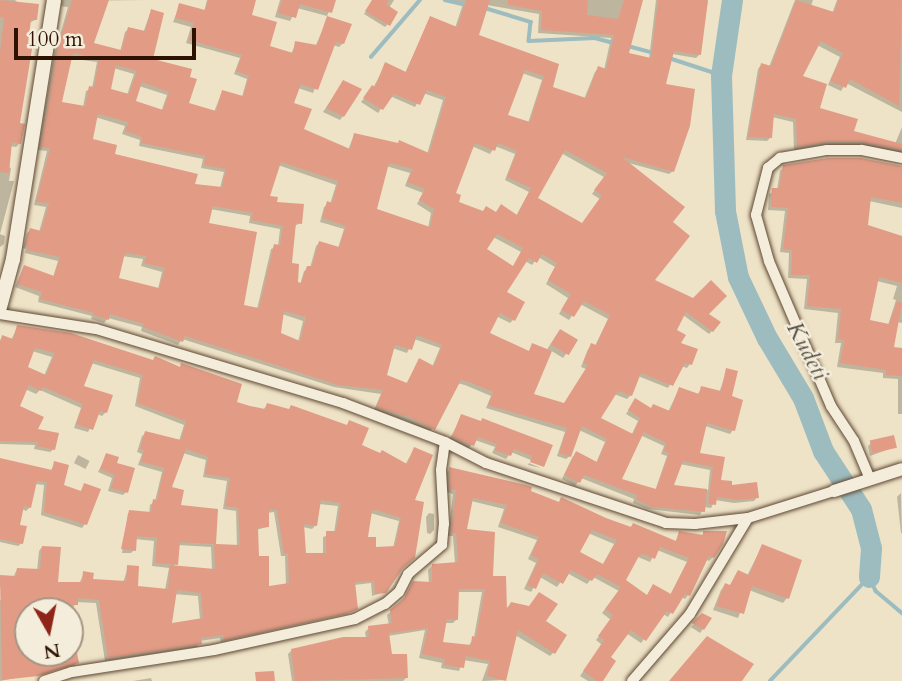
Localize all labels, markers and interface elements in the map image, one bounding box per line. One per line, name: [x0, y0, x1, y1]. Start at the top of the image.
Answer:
scale bar: [18, 14, 200, 58]
text: 100 m: [27, 25, 83, 54]
water label: Kudeti: [780, 317, 834, 385]
north arrow: [14, 597, 84, 667]
text: N: [42, 637, 62, 665]

